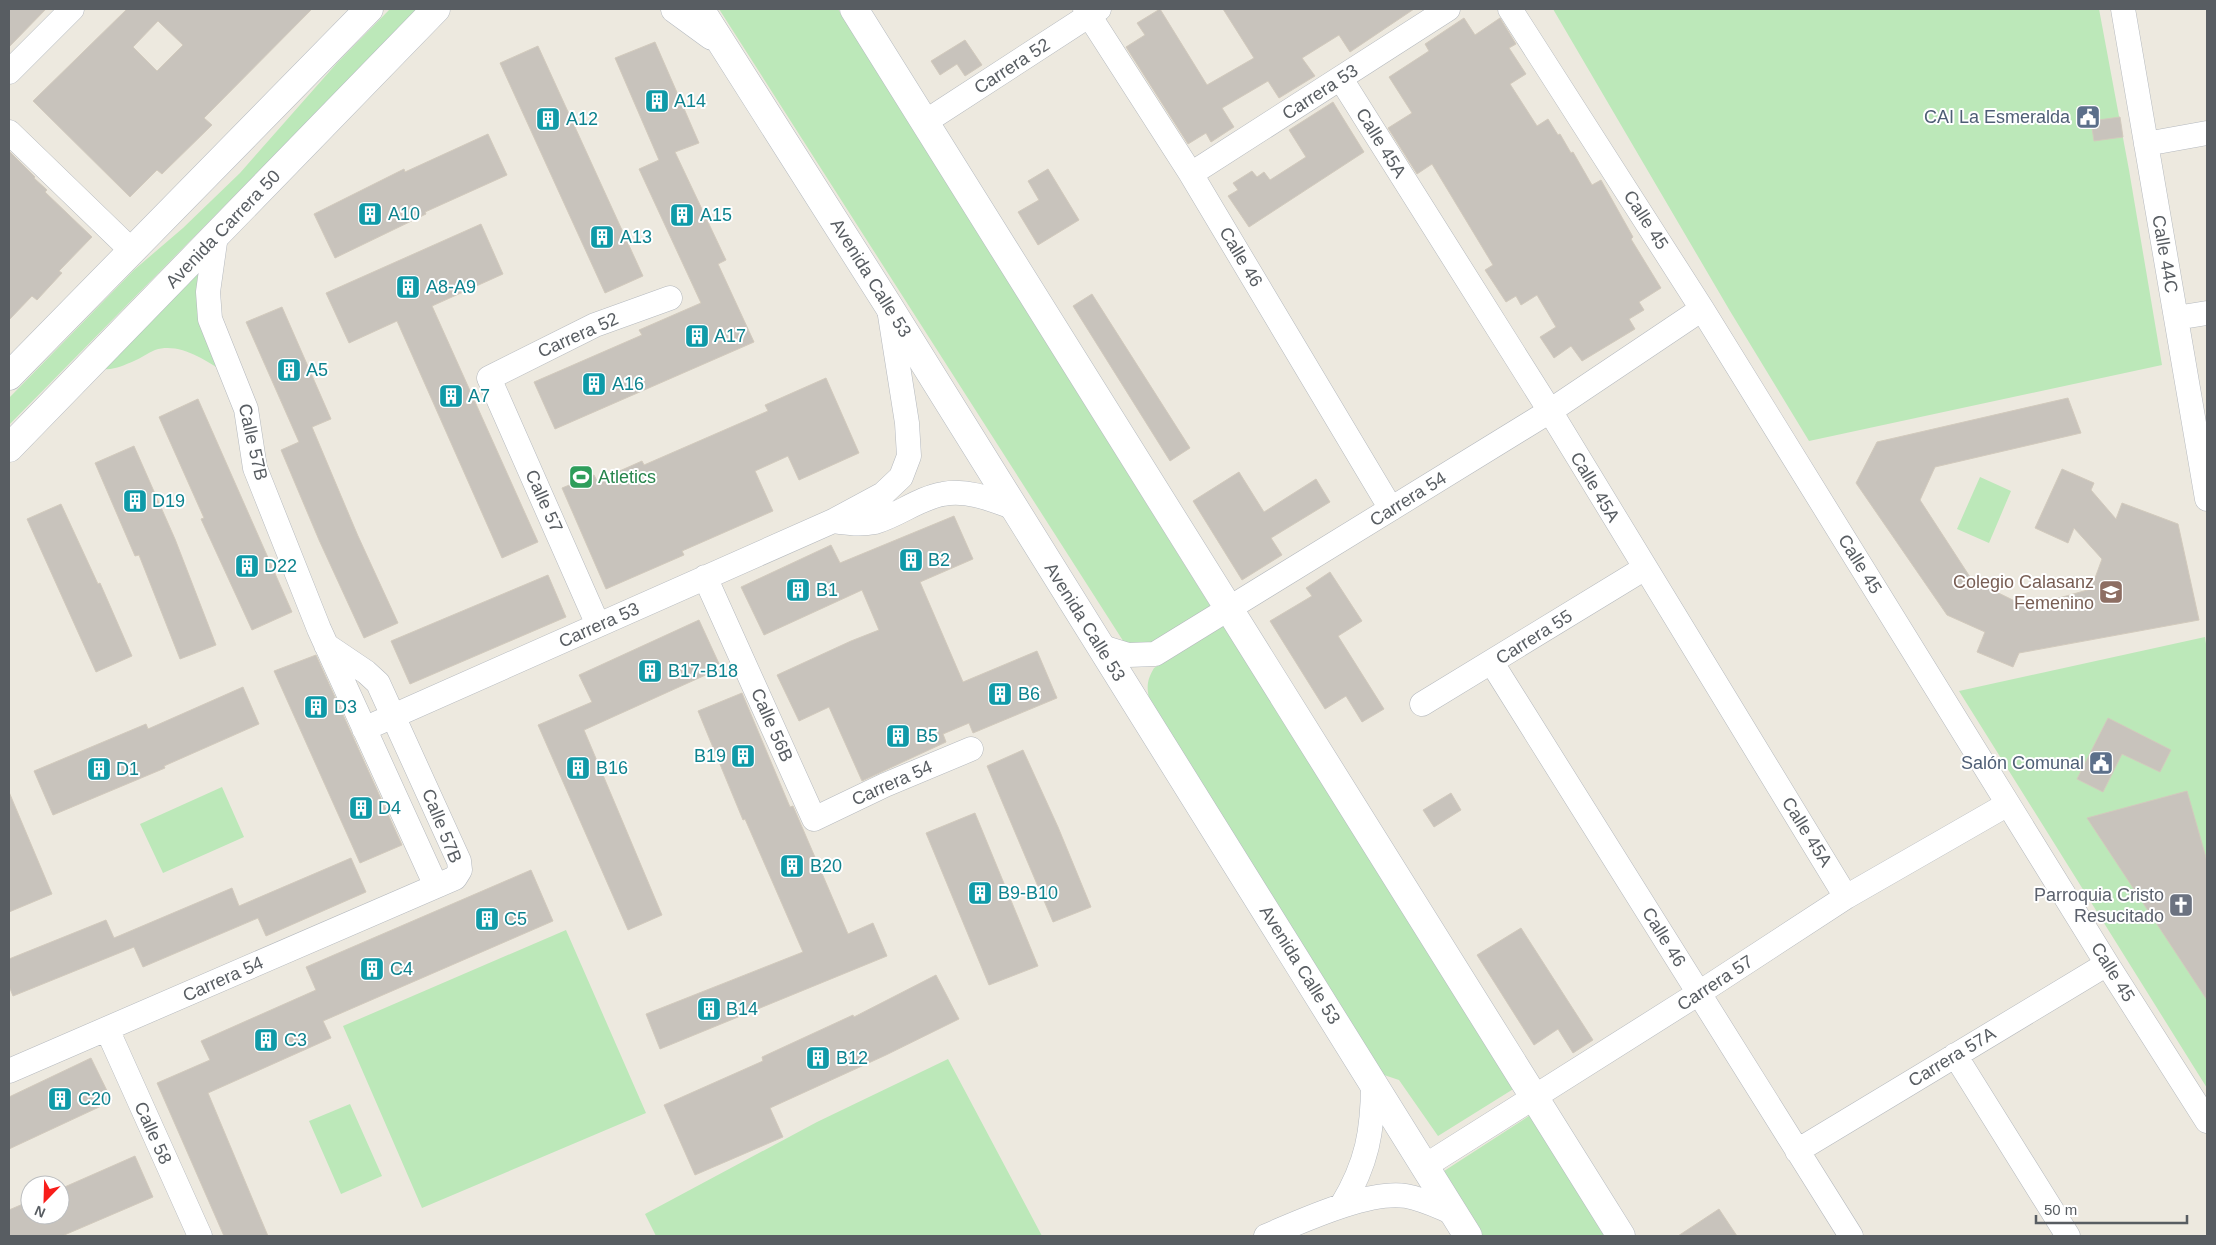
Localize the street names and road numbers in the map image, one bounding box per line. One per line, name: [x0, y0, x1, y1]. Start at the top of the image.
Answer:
street label: Carrera 52: [970, 34, 1054, 98]
street label: Carrera 53: [1278, 60, 1362, 124]
street label: Calle 45A: [1352, 105, 1410, 181]
street label: Avenida Carrera 50: [162, 166, 284, 292]
street label: Calle 45: [1620, 187, 1672, 253]
street label: Calle 44C: [2148, 213, 2182, 295]
street label: Avenida Calle 53: [827, 215, 915, 341]
street label: Calle 46: [1215, 224, 1267, 290]
street label: Carrera 52: [535, 308, 621, 362]
street label: Calle 57B: [234, 402, 272, 482]
street label: Calle 45A: [1566, 448, 1624, 526]
street label: Calle 57: [521, 467, 567, 535]
street label: Carrera 54: [1366, 468, 1450, 530]
street label: Calle 45: [1834, 531, 1886, 597]
street label: Avenida Calle 53: [1041, 559, 1129, 685]
street label: Carrera 53: [556, 598, 642, 652]
street label: Carrera 55: [1492, 606, 1576, 668]
street label: Calle 56B: [747, 685, 797, 765]
street label: Carrera 54: [849, 756, 935, 810]
street label: Calle 57B: [418, 786, 466, 866]
street label: Calle 45A: [1778, 794, 1836, 870]
street label: Avenida Calle 53: [1256, 902, 1344, 1028]
street label: Calle 46: [1638, 904, 1690, 970]
street label: Calle 45: [2087, 939, 2139, 1005]
street label: Carrera 57: [1673, 951, 1757, 1015]
street label: Carrera 54: [180, 952, 266, 1006]
street label: Carrera 57A: [1905, 1023, 1999, 1091]
street label: Calle 58: [130, 1099, 176, 1167]

